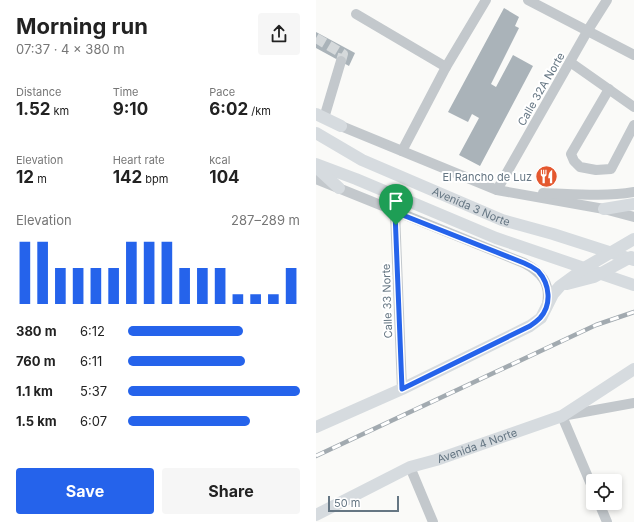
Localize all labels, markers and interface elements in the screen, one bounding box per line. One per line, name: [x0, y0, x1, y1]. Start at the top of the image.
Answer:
text: Morning run: [16, 13, 148, 39]
button: share: [258, 13, 300, 55]
text: 07:37 · 4 × 380 m: [16, 41, 125, 57]
street label: Calle 32A Norte: [514, 50, 568, 128]
text: Distance: [16, 85, 61, 99]
text: Time: [113, 85, 138, 99]
text: Pace: [209, 85, 235, 99]
text: 1.52: [16, 99, 50, 119]
text: 9:10: [113, 99, 148, 119]
text: 6:02: [209, 99, 248, 119]
text: km: [50, 104, 69, 118]
text: /km: [248, 104, 271, 118]
text: Elevation: [16, 153, 63, 167]
text: Heart rate: [113, 153, 165, 167]
text: kcal: [209, 153, 230, 167]
restaurant icon: El Rancho de Luz: [534, 164, 560, 190]
text: 12: [16, 167, 34, 187]
text: 142: [113, 167, 142, 187]
text: 104: [209, 167, 240, 187]
place label: El Rancho de Luz: [442, 170, 532, 184]
text: m: [34, 172, 47, 186]
text: bpm: [142, 172, 168, 186]
pin: [379, 184, 413, 225]
street label: Avenida 3 Norte: [430, 184, 512, 229]
icon: arrive: [385, 190, 407, 212]
text: Elevation: [16, 212, 72, 228]
text: 287–289 m: [231, 212, 300, 228]
street label: Calle 33 Norte: [379, 263, 395, 339]
text: 380 m: [16, 323, 57, 339]
text: 6:12: [80, 323, 105, 339]
text: 760 m: [16, 353, 56, 369]
text: 6:11: [80, 353, 102, 369]
text: 1.1 km: [16, 383, 53, 399]
text: 5:37: [80, 383, 107, 399]
text: 1.5 km: [16, 413, 57, 429]
text: 6:07: [80, 413, 107, 429]
street label: Avenida 4 Norte: [435, 425, 519, 466]
button: Save: [16, 468, 154, 514]
button: Share: [162, 468, 300, 514]
map controls: [586, 474, 622, 510]
button: locate: [586, 474, 622, 510]
scale bar: [328, 494, 399, 513]
text: 50 m: [334, 496, 360, 510]

